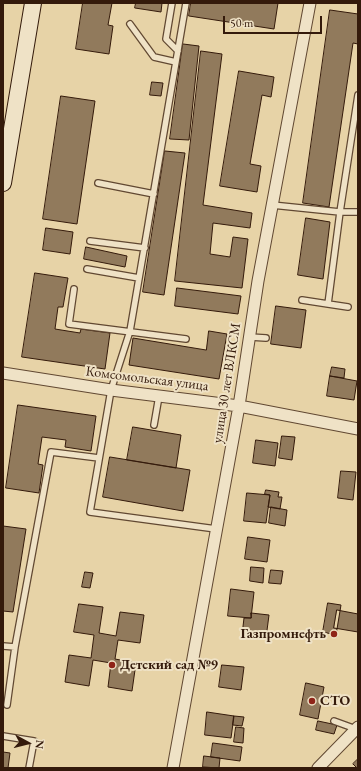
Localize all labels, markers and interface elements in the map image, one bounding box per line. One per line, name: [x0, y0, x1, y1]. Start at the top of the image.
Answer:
scale bar: [225, 8, 324, 34]
text: 50 m: [230, 15, 253, 31]
street label: улица 30 лет ВЛКСМ: [209, 322, 245, 444]
street label: Комсомольская улица: [85, 363, 209, 395]
place label: Газпромнефть: [241, 626, 326, 642]
marker: Газпромнефть: [329, 629, 339, 639]
place label: Детский сад №9: [120, 657, 218, 673]
marker: Детский сад №9: [107, 660, 117, 670]
place label: СТО: [320, 693, 350, 709]
marker: СТО: [307, 696, 317, 706]
north arrow: [8, 723, 48, 763]
text: N: [32, 739, 47, 750]

